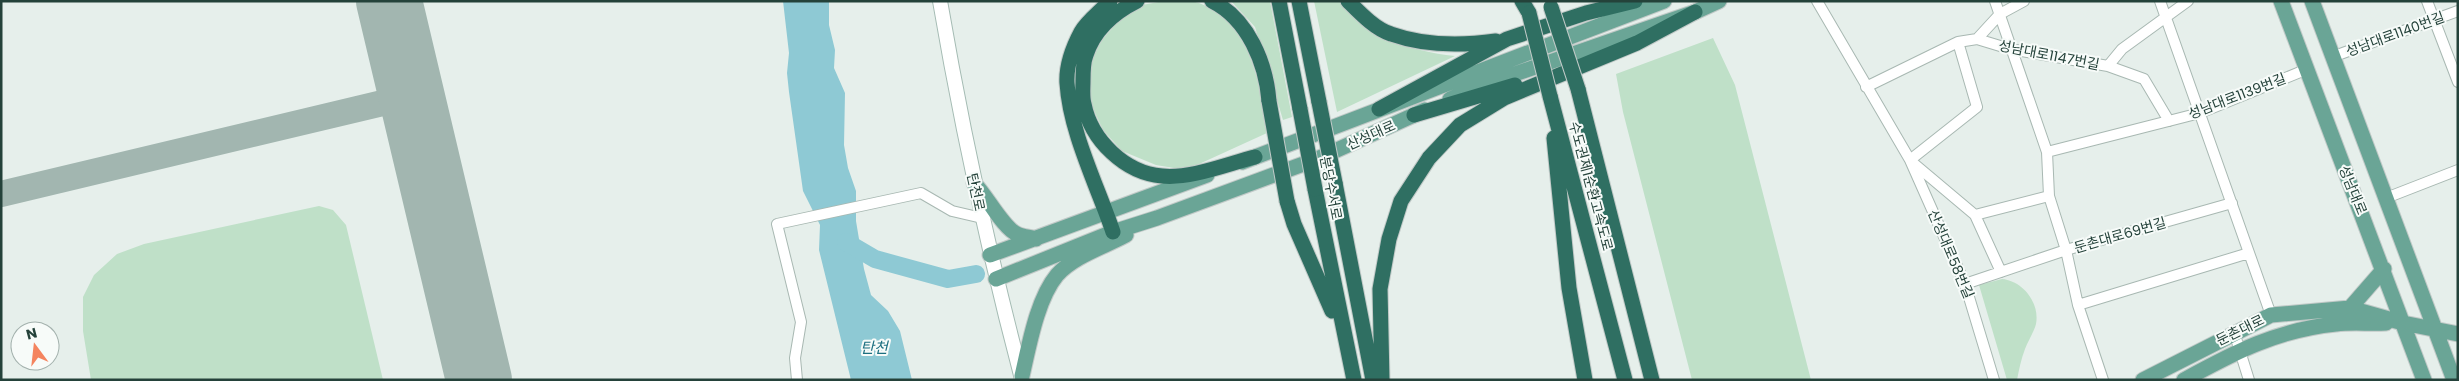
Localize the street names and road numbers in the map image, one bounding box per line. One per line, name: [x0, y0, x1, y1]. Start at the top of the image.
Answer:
street label: 성남대로1140번길: [2343, 7, 2447, 61]
street label: 성남대로1147번길: [1997, 35, 2101, 75]
street label: 성남대로1139번길: [2185, 68, 2289, 124]
street label: 산성대로: [1343, 115, 1399, 155]
street label: 수도권제1순환고속도로: [1564, 119, 1618, 253]
street label: 분당수서로: [1315, 154, 1347, 222]
street label: 성남대로: [2334, 162, 2372, 218]
street label: 탄천로: [962, 171, 990, 213]
street label: 산성대로58번길: [1923, 206, 1979, 302]
street label: 둔촌대로69번길: [2072, 212, 2168, 258]
street label: 둔촌대로: [2212, 310, 2268, 350]

